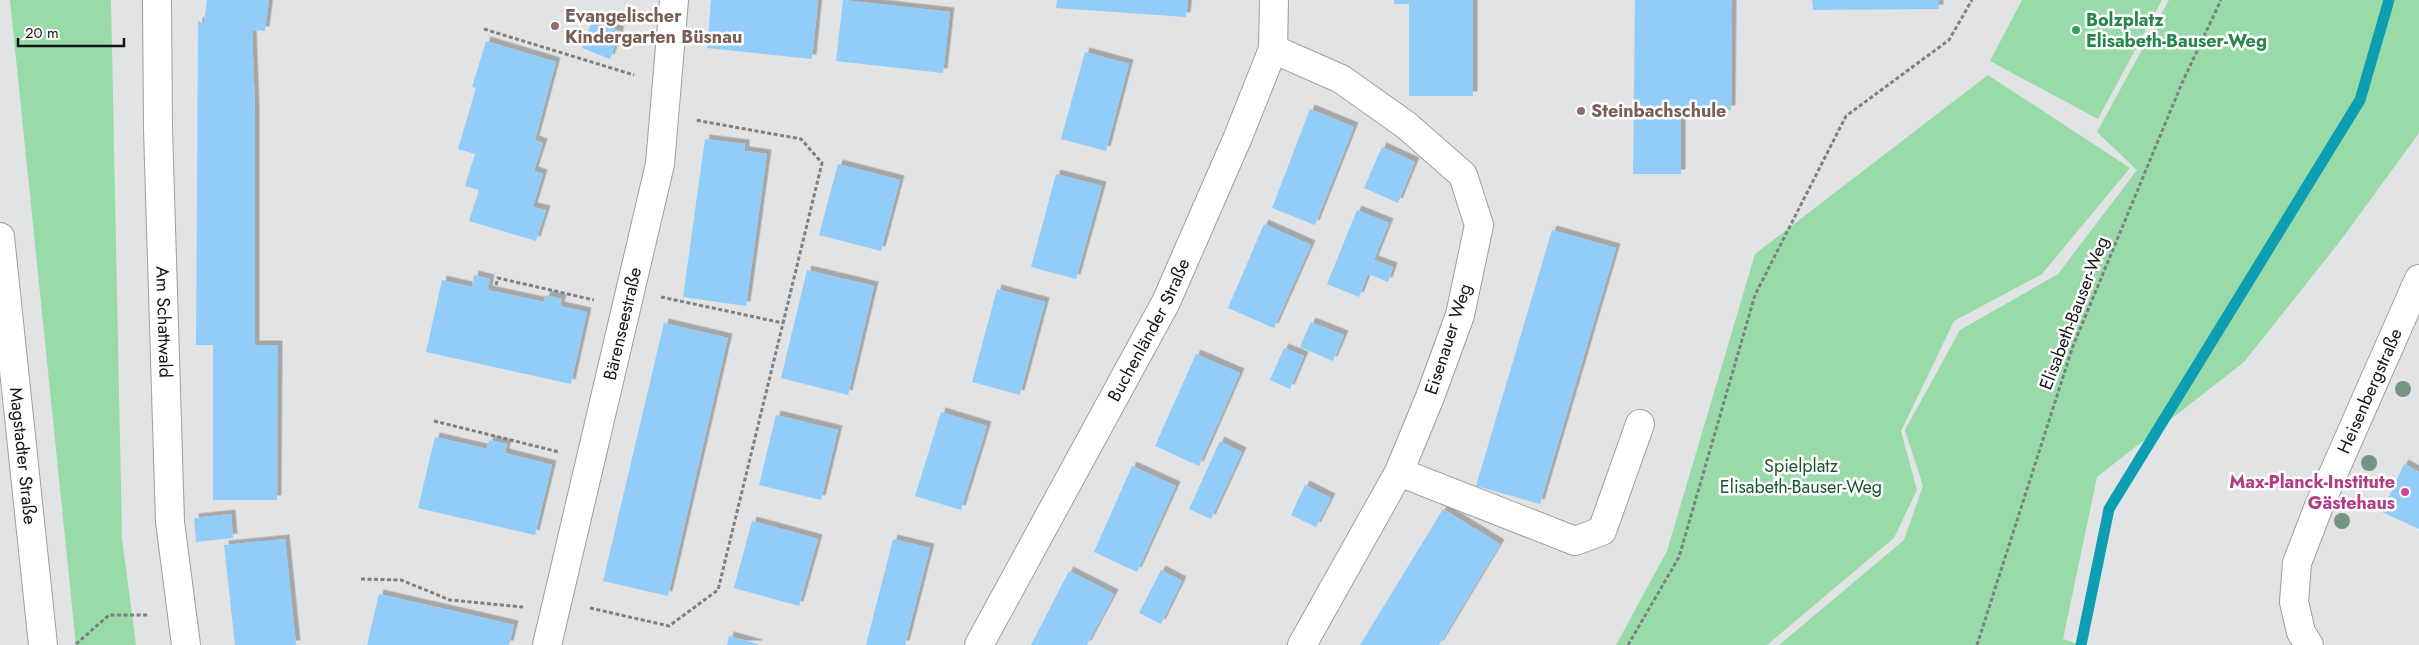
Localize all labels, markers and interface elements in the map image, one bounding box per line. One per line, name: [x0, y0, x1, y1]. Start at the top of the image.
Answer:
place label: Evangelischer Kindergarten Büsnau: [565, 3, 742, 50]
place label: Bolzplatz Elisabeth-Bauser-Weg: [2086, 7, 2267, 54]
scale bar: [18, 15, 124, 47]
marker: Evangelischer Kindergarten Büsnau: [549, 20, 561, 32]
text: 20 m: [25, 22, 59, 44]
marker: Bolzplatz Elisabeth-Bauser-Weg: [2070, 24, 2082, 36]
place label: Steinbachschule: [1591, 98, 1726, 124]
marker: Steinbachschule: [1575, 105, 1587, 117]
street label: Elisabeth-Bauser-Weg: [2033, 233, 2115, 393]
street label: Buchenländer Straße: [1101, 254, 1197, 406]
street label: Bärenseestraße: [597, 265, 648, 383]
street label: Am Schattwald: [149, 266, 179, 378]
street label: Eisenauer Weg: [1418, 280, 1478, 398]
street label: Heisenbergstraße: [2331, 324, 2409, 458]
street label: Magstadter Straße: [3, 386, 43, 526]
park label: Spielplatz Elisabeth-Bauser-Weg: [1720, 453, 1882, 500]
place label: Max-Planck-Institute Gästehaus: [2229, 469, 2395, 516]
marker: Max-Planck-Institute Gästehaus: [2399, 486, 2411, 498]

